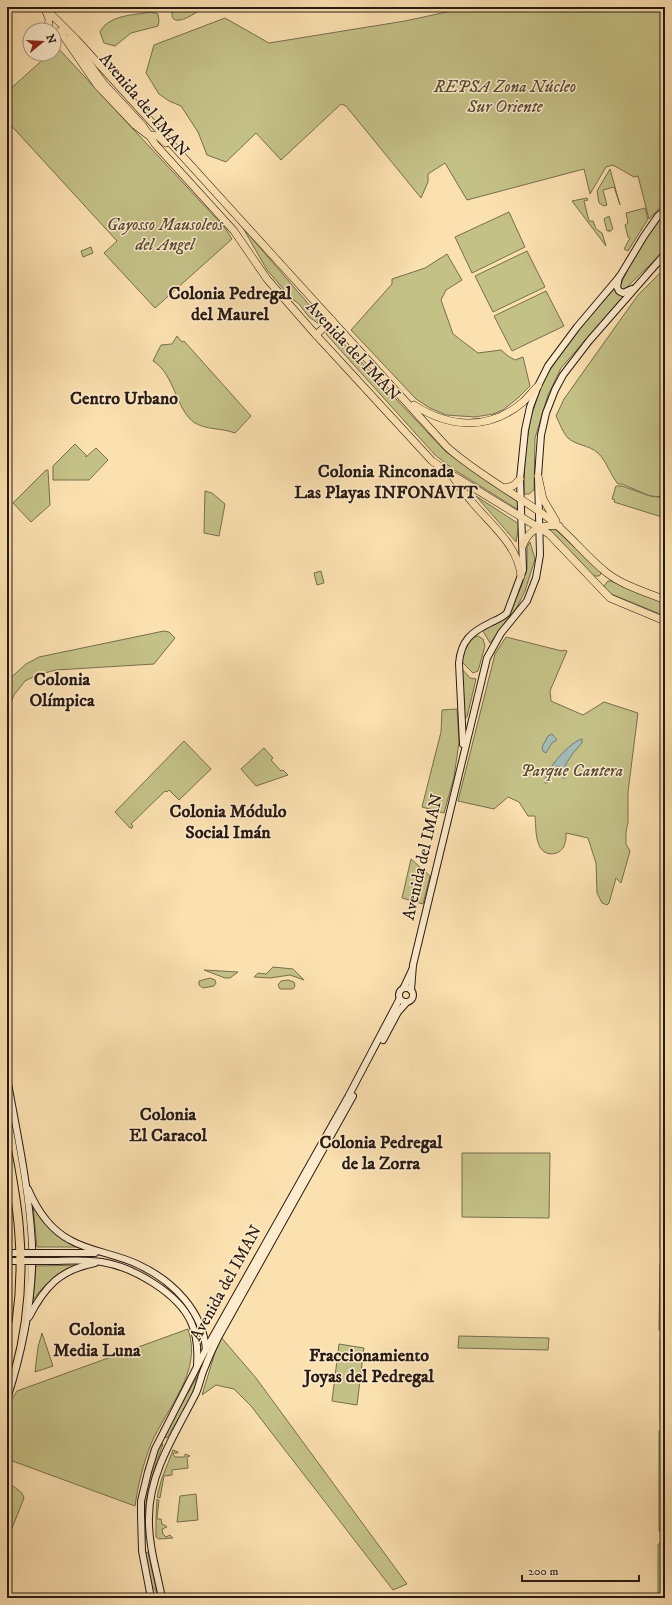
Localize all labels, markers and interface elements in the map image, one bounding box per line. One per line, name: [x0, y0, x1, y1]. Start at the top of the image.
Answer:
north arrow: [22, 22, 62, 62]
text: N: [43, 33, 59, 46]
street label: Avenida del IMAN: [94, 48, 194, 162]
park label: REPSA Zona Núcleo Sur Oriente: [433, 76, 576, 118]
park label: Gayosso Mausoleos del Angel: [107, 214, 224, 256]
district label: Colonia Pedregal del Maurel: [169, 283, 292, 326]
street label: Avenida del IMAN: [301, 296, 405, 406]
district label: Centro Urbano: [70, 388, 178, 410]
district label: Colonia Rinconada Las Playas INFONAVIT: [294, 461, 478, 504]
district label: Colonia Olímpica: [29, 669, 95, 712]
park label: Parque Cantera: [521, 760, 623, 782]
street label: Avenida del IMAN: [398, 792, 448, 922]
district label: Colonia Módulo Social Imán: [169, 801, 287, 844]
district label: Colonia El Caracol: [129, 1104, 207, 1147]
district label: Colonia Pedregal de la Zorra: [320, 1132, 443, 1175]
street label: Avenida del IMAN: [185, 1221, 267, 1345]
district label: Colonia Media Luna: [53, 1319, 141, 1362]
district label: Fraccionamiento Joyas del Pedregal: [302, 1345, 435, 1388]
scale bar: [522, 1557, 639, 1583]
text: 200 m: [528, 1564, 558, 1579]

